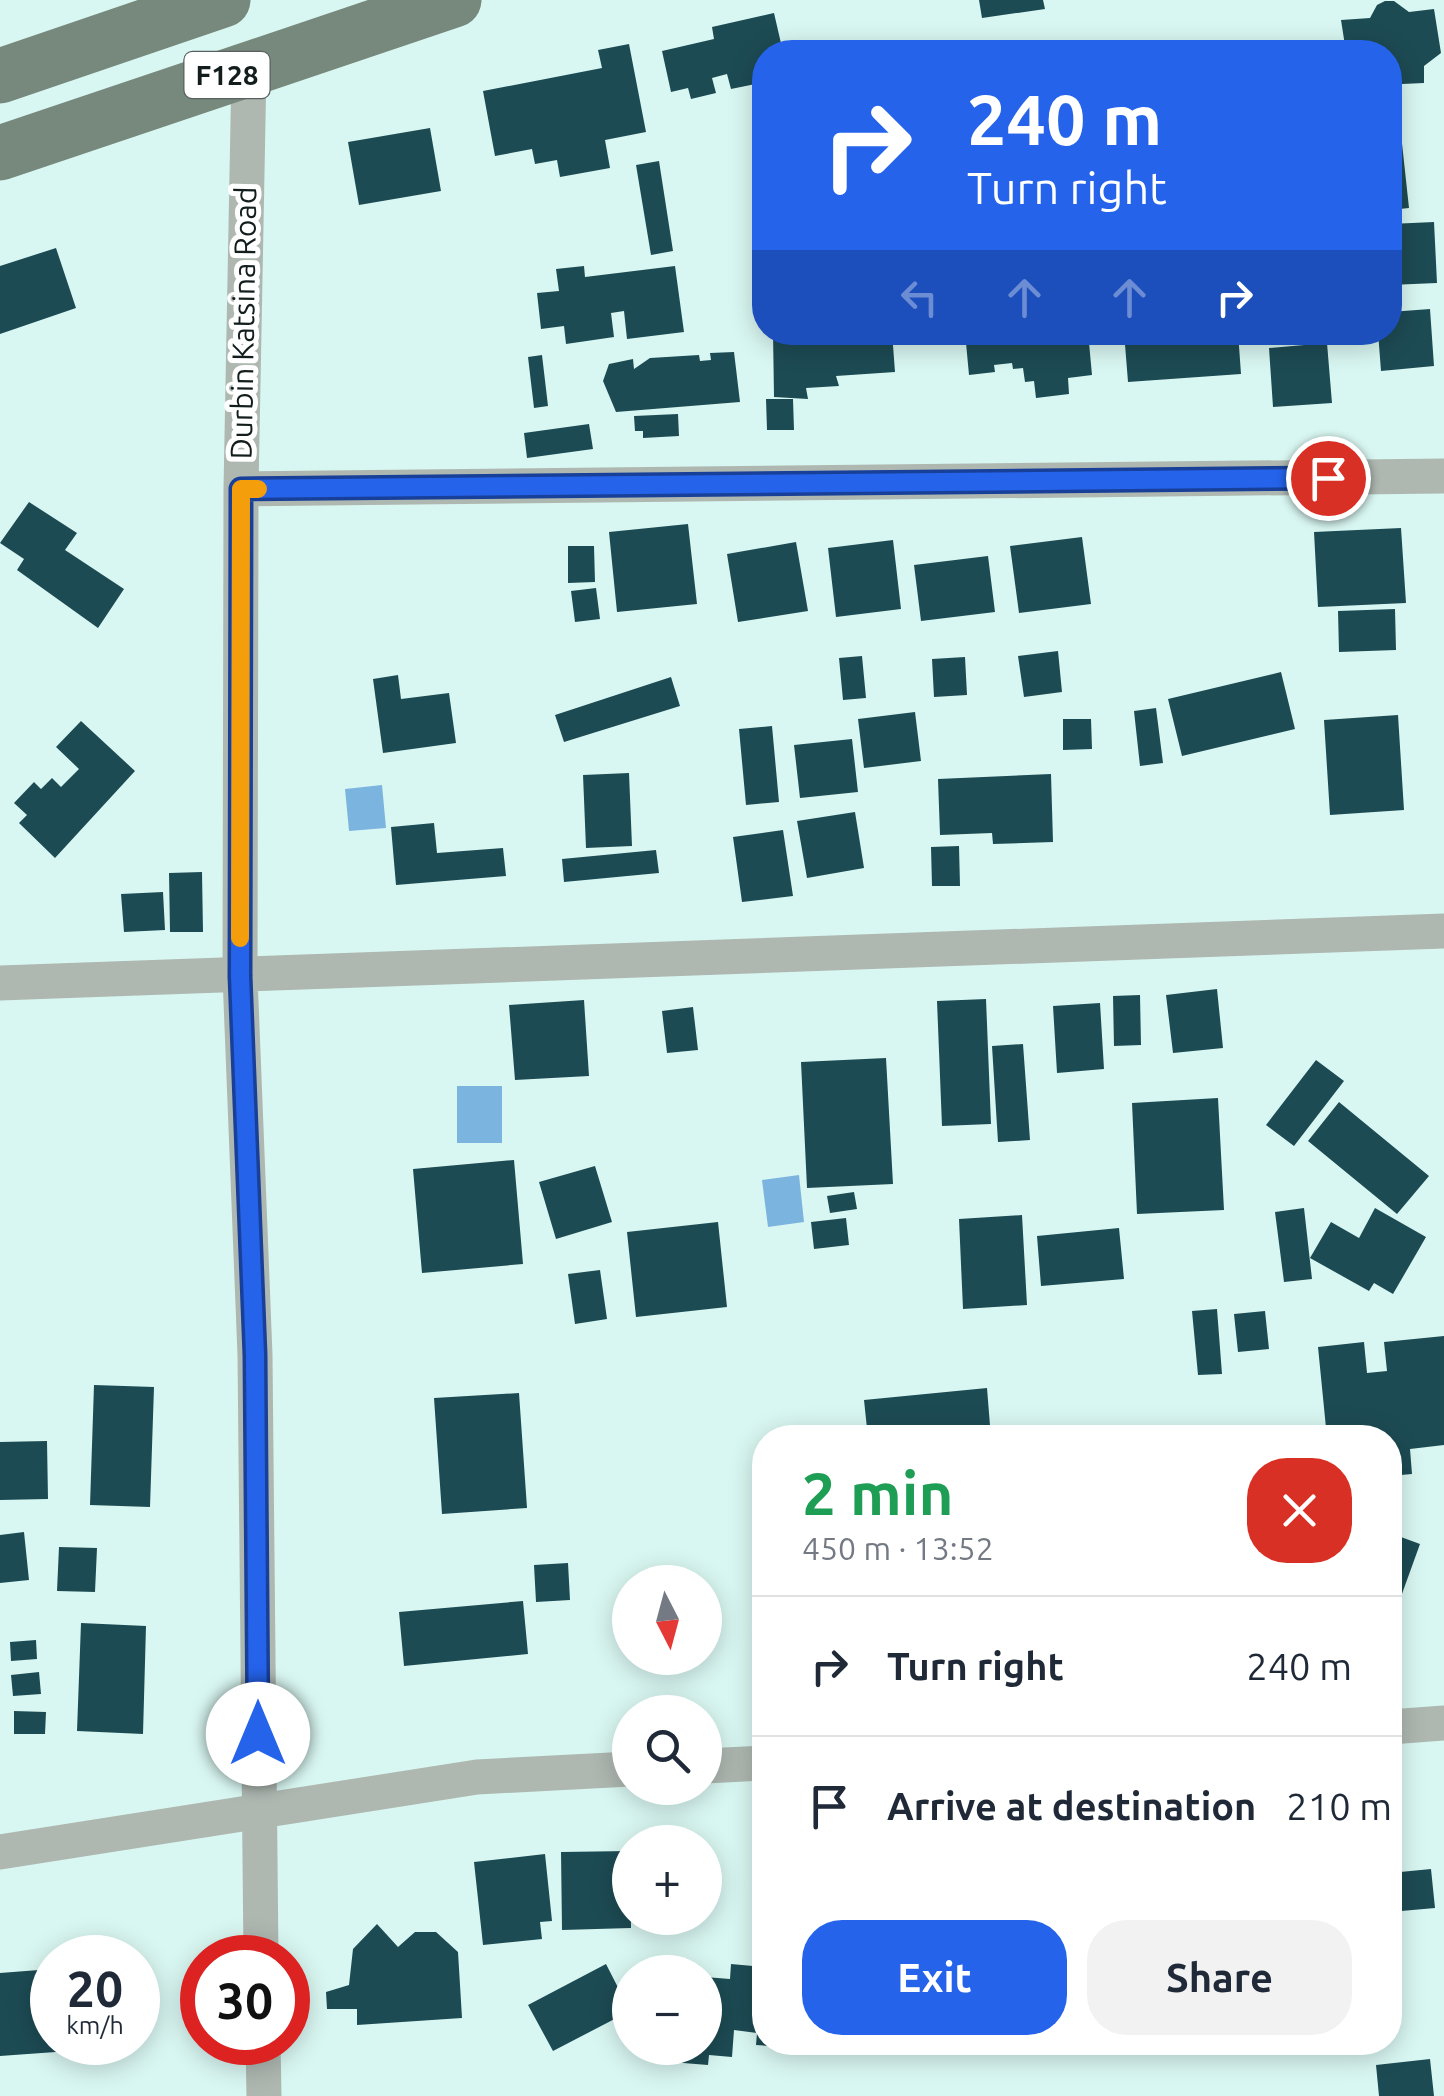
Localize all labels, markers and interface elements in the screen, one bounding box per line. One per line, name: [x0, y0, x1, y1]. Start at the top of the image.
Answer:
road number: F128: [184, 52, 270, 98]
icon: right: [802, 80, 932, 210]
text: 240 m: [967, 80, 1162, 158]
text: Turn right: [967, 162, 1167, 213]
street label: Durbin Katsina Road: [224, 186, 262, 460]
icon: left: [892, 270, 947, 325]
icon: ahead: [997, 270, 1052, 325]
icon: ahead: [1102, 270, 1157, 325]
icon: right: [1207, 270, 1262, 325]
pin: [1286, 436, 1371, 521]
icon: arrive: [1301, 451, 1356, 506]
button: close: [1247, 1458, 1352, 1563]
text: 2 min: [802, 1459, 954, 1526]
text: 450 m · 13:52: [802, 1530, 994, 1566]
north arrow: [612, 1565, 722, 1675]
map controls: [612, 1565, 722, 2065]
icon: right: [802, 1639, 857, 1694]
text: Turn right: [887, 1645, 1064, 1687]
text: 240 m: [1246, 1645, 1352, 1687]
position arrow: [206, 1682, 310, 1786]
button: search: [612, 1695, 722, 1805]
icon: arrive: [802, 1779, 857, 1834]
text: Arrive at destination: [887, 1785, 1256, 1827]
text: 210 m: [1286, 1785, 1392, 1827]
button: +: [612, 1825, 722, 1935]
button: Exit: [802, 1920, 1067, 2035]
button: Share: [1087, 1920, 1352, 2035]
speed limit sign: 30: [180, 1935, 310, 2065]
button: −: [612, 1955, 722, 2065]
text: 20: [67, 1960, 123, 2016]
text: km/h: [66, 2011, 124, 2039]

